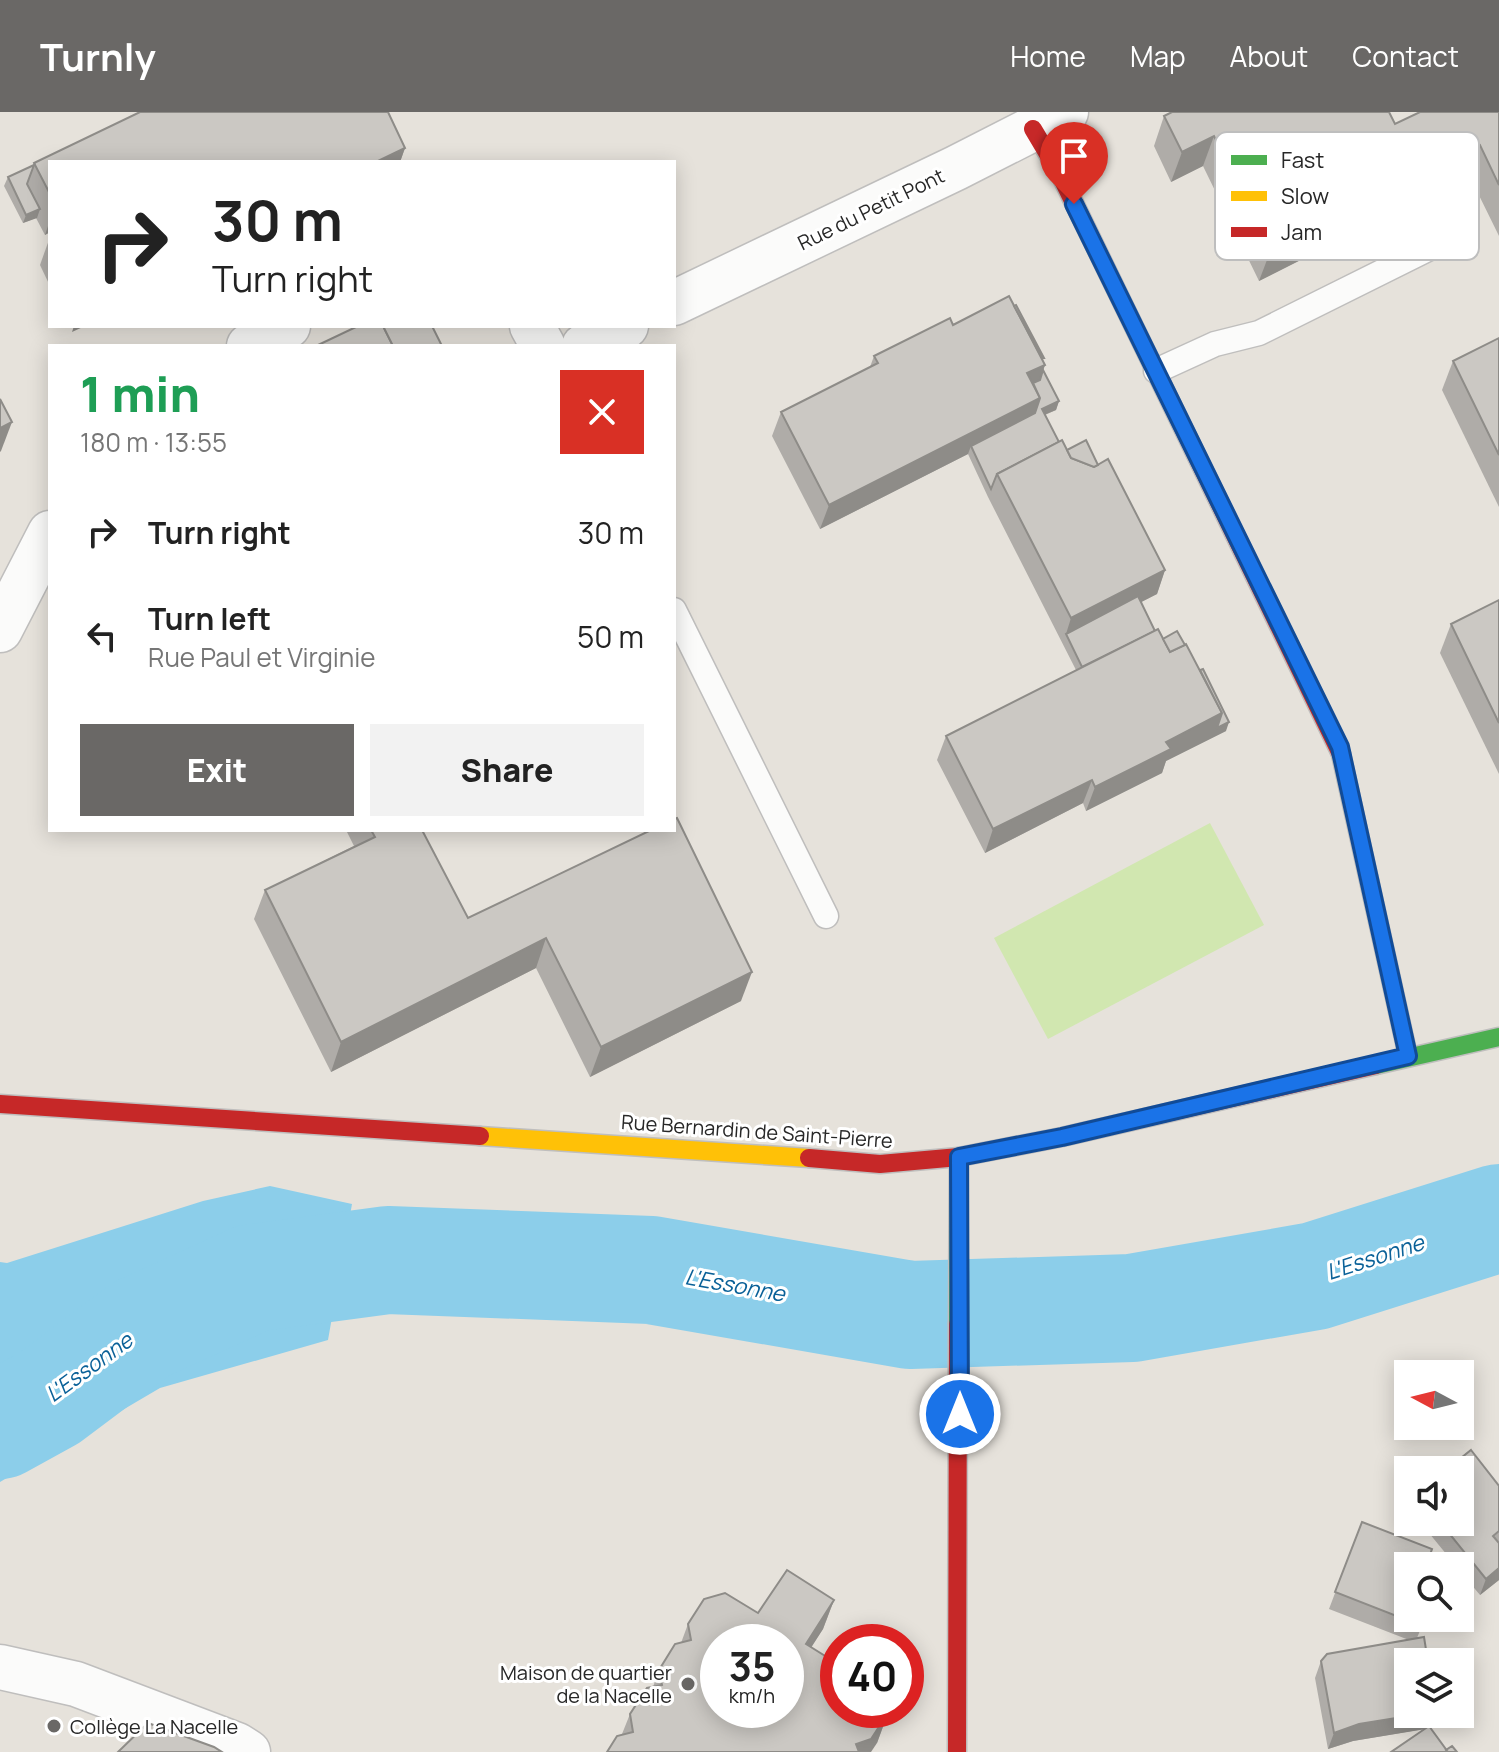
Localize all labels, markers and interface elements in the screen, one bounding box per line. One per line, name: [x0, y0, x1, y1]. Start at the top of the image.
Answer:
text: Turnly: [40, 30, 156, 82]
text: Home: [1010, 37, 1086, 75]
text: Map: [1130, 37, 1186, 75]
text: About: [1230, 37, 1308, 75]
text: Contact: [1352, 37, 1459, 75]
pin: [1040, 122, 1108, 204]
legend: [1215, 132, 1479, 260]
icon: arrive: [1052, 134, 1096, 178]
text: Fast: [1281, 145, 1324, 175]
street label: Rue du Petit Pont: [793, 162, 949, 256]
text: 30 m: [212, 181, 343, 258]
text: Slow: [1281, 181, 1329, 211]
icon: right: [80, 192, 184, 296]
text: Jam: [1281, 217, 1322, 247]
text: Turn right: [212, 254, 373, 303]
text: 1 min: [80, 361, 200, 426]
button: close: [560, 370, 644, 454]
text: 180 m · 13:55: [80, 424, 227, 460]
icon: right: [80, 510, 124, 554]
text: Turn right: [148, 512, 291, 553]
text: 30 m: [578, 512, 644, 553]
text: Turn left: [148, 598, 271, 639]
icon: left: [80, 614, 124, 658]
text: 50 m: [577, 616, 644, 657]
text: Rue Paul et Virginie: [148, 639, 376, 675]
button: Exit: [80, 724, 354, 816]
button: Share: [370, 724, 644, 816]
street label: Rue Bernardin de Saint-Pierre: [620, 1108, 894, 1154]
water label: L'Essonne: [1322, 1227, 1429, 1287]
water label: L'Essonne: [683, 1261, 788, 1309]
water label: L'Essonne: [39, 1325, 140, 1409]
north arrow: [1394, 1360, 1474, 1440]
map controls: [1394, 1360, 1474, 1728]
position arrow: [918, 1372, 1002, 1456]
button: sound: [1394, 1456, 1474, 1536]
button: search: [1394, 1552, 1474, 1632]
speed limit sign: 40: [820, 1624, 924, 1728]
text: 35: [729, 1638, 775, 1693]
button: layers: [1394, 1648, 1474, 1728]
place label: Maison de quartier de la Nacelle: [500, 1659, 672, 1709]
marker: Maison de quartier de la Nacelle: [679, 1675, 697, 1693]
text: km/h: [729, 1682, 775, 1709]
place label: Collège La Nacelle: [70, 1713, 238, 1740]
marker: Collège La Nacelle: [45, 1717, 63, 1735]

